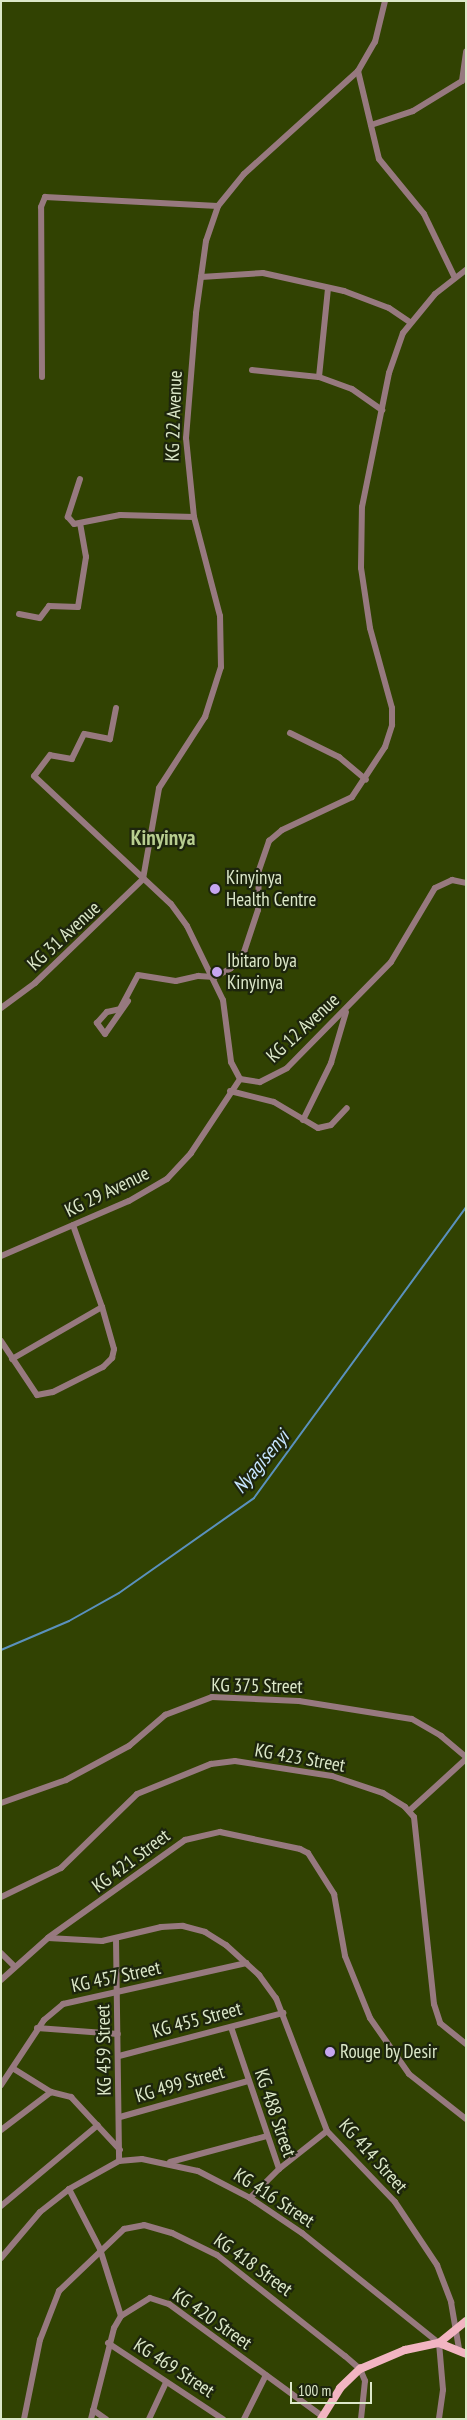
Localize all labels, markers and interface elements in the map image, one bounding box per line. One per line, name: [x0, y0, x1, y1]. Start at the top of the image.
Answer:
street label: KG 22 Avenue: [161, 370, 187, 462]
district label: Kinyinya: [131, 825, 195, 851]
place label: Kinyinya Health Centre: [226, 867, 316, 911]
marker: Kinyinya Health Centre: [208, 882, 222, 896]
street label: KG 31 Avenue: [23, 896, 105, 976]
place label: Ibitaro bya Kinyinya: [227, 950, 297, 994]
marker: Ibitaro bya Kinyinya: [211, 966, 223, 978]
street label: KG 12 Avenue: [262, 988, 344, 1068]
street label: KG 29 Avenue: [61, 1162, 153, 1222]
water label: Nyagisenyi: [228, 1426, 294, 1498]
street label: KG 375 Street: [211, 1674, 303, 1698]
street label: KG 423 Street: [253, 1739, 347, 1777]
street label: KG 421 Street: [88, 1824, 174, 1898]
street label: KG 457 Street: [69, 1956, 163, 1998]
street label: KG 455 Street: [150, 1997, 244, 2043]
street label: KG 459 Street: [92, 2004, 116, 2096]
place label: Rouge by Desir: [340, 2041, 438, 2063]
marker: Rouge by Desir: [324, 2046, 336, 2058]
street label: KG 499 Street: [133, 2060, 227, 2108]
street label: KG 488 Street: [249, 2066, 301, 2160]
street label: KG 414 Street: [334, 2114, 412, 2198]
street label: KG 416 Street: [229, 2164, 319, 2232]
street label: KG 418 Street: [209, 2229, 297, 2301]
street label: KG 420 Street: [168, 2283, 256, 2355]
street label: KG 469 Street: [129, 2334, 219, 2402]
scale bar: [292, 2372, 374, 2404]
text: 100 m: [298, 2381, 331, 2400]

